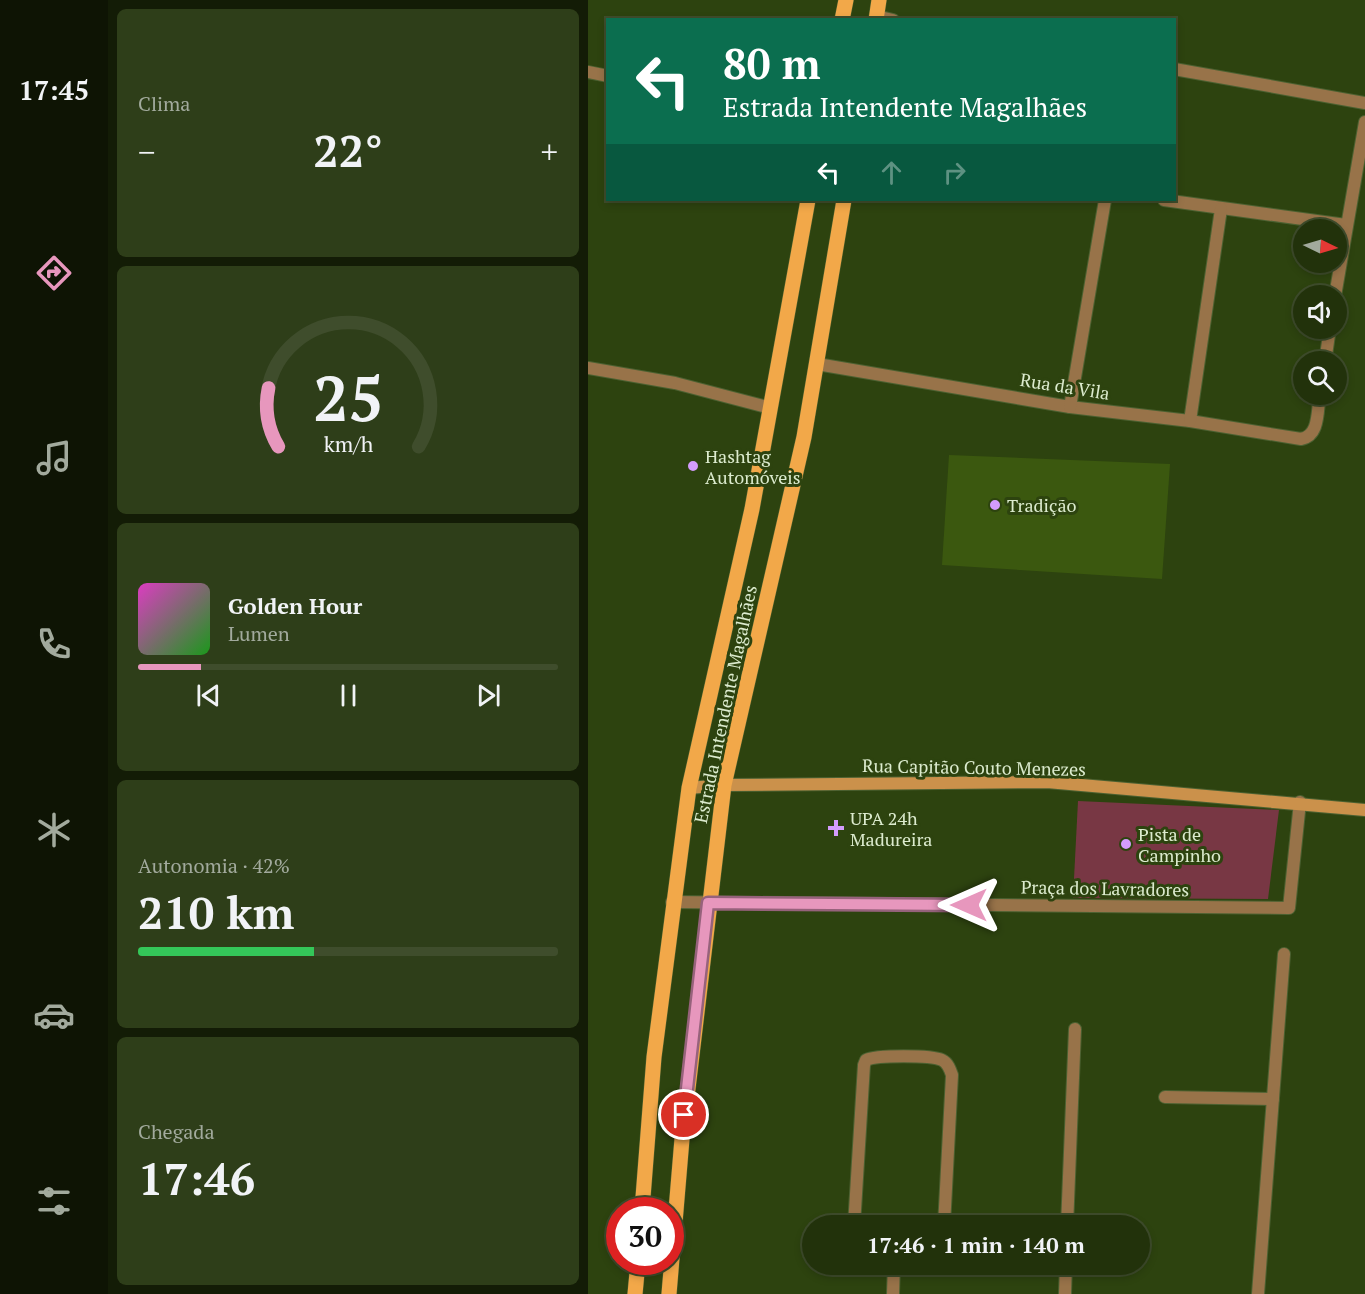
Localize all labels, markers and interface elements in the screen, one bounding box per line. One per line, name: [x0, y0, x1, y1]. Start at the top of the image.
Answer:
text: 80 m: [723, 35, 821, 91]
icon: left: [624, 42, 702, 120]
text: 17:45: [19, 72, 89, 108]
text: Estrada Intendente Magalhães: [723, 89, 1087, 125]
text: Clima: [138, 90, 190, 117]
text: 22°: [313, 120, 383, 180]
text: −: [138, 130, 156, 173]
text: +: [540, 130, 558, 173]
icon: left: [812, 156, 845, 189]
icon: ahead: [875, 156, 908, 189]
icon: right: [938, 156, 971, 189]
north arrow: [1293, 219, 1347, 273]
map controls: [1293, 219, 1347, 405]
icon: directions: [33, 252, 75, 294]
button: sound: [1293, 285, 1347, 339]
button: search: [1293, 351, 1347, 405]
text: 25: [313, 356, 383, 439]
street label: Rua da Vila: [1018, 367, 1112, 405]
text: km/h: [323, 430, 373, 458]
icon: music: [33, 437, 75, 479]
place label: Hashtag Automóveis: [705, 444, 801, 489]
marker: Hashtag Automóveis: [686, 459, 700, 473]
place label: Tradição: [1007, 493, 1076, 517]
marker: Tradição: [988, 498, 1002, 512]
street label: Estrada Intendente Magalhães: [688, 583, 762, 825]
text: Golden Hour: [228, 591, 362, 620]
text: Lumen: [228, 620, 290, 647]
icon: phone: [33, 623, 75, 665]
icon: previous: [192, 679, 225, 712]
icon: pause: [332, 679, 365, 712]
icon: next: [472, 679, 505, 712]
street label: Rua Capitão Couto Menezes: [862, 753, 1086, 781]
place label: UPA 24h Madureira: [850, 806, 932, 851]
icon: climate: [33, 809, 75, 851]
marker: UPA 24h Madureira: [827, 819, 845, 837]
place label: Pista de Campinho: [1138, 822, 1221, 867]
marker: Pista de Campinho: [1119, 837, 1133, 851]
text: Autonomia · 42%: [138, 852, 290, 879]
position arrow: [937, 873, 1001, 937]
street label: Praça dos Lavradores: [1021, 875, 1189, 901]
text: 210 km: [138, 882, 294, 942]
icon: car: [33, 994, 75, 1036]
pin: [658, 1089, 709, 1140]
icon: arrive: [667, 1098, 700, 1131]
text: Chegada: [138, 1118, 215, 1145]
text: 17:46: [138, 1148, 255, 1208]
icon: filters: [33, 1180, 75, 1222]
speed limit sign: 30: [606, 1197, 684, 1275]
text: 17:46 · 1 min · 140 m: [867, 1230, 1085, 1259]

